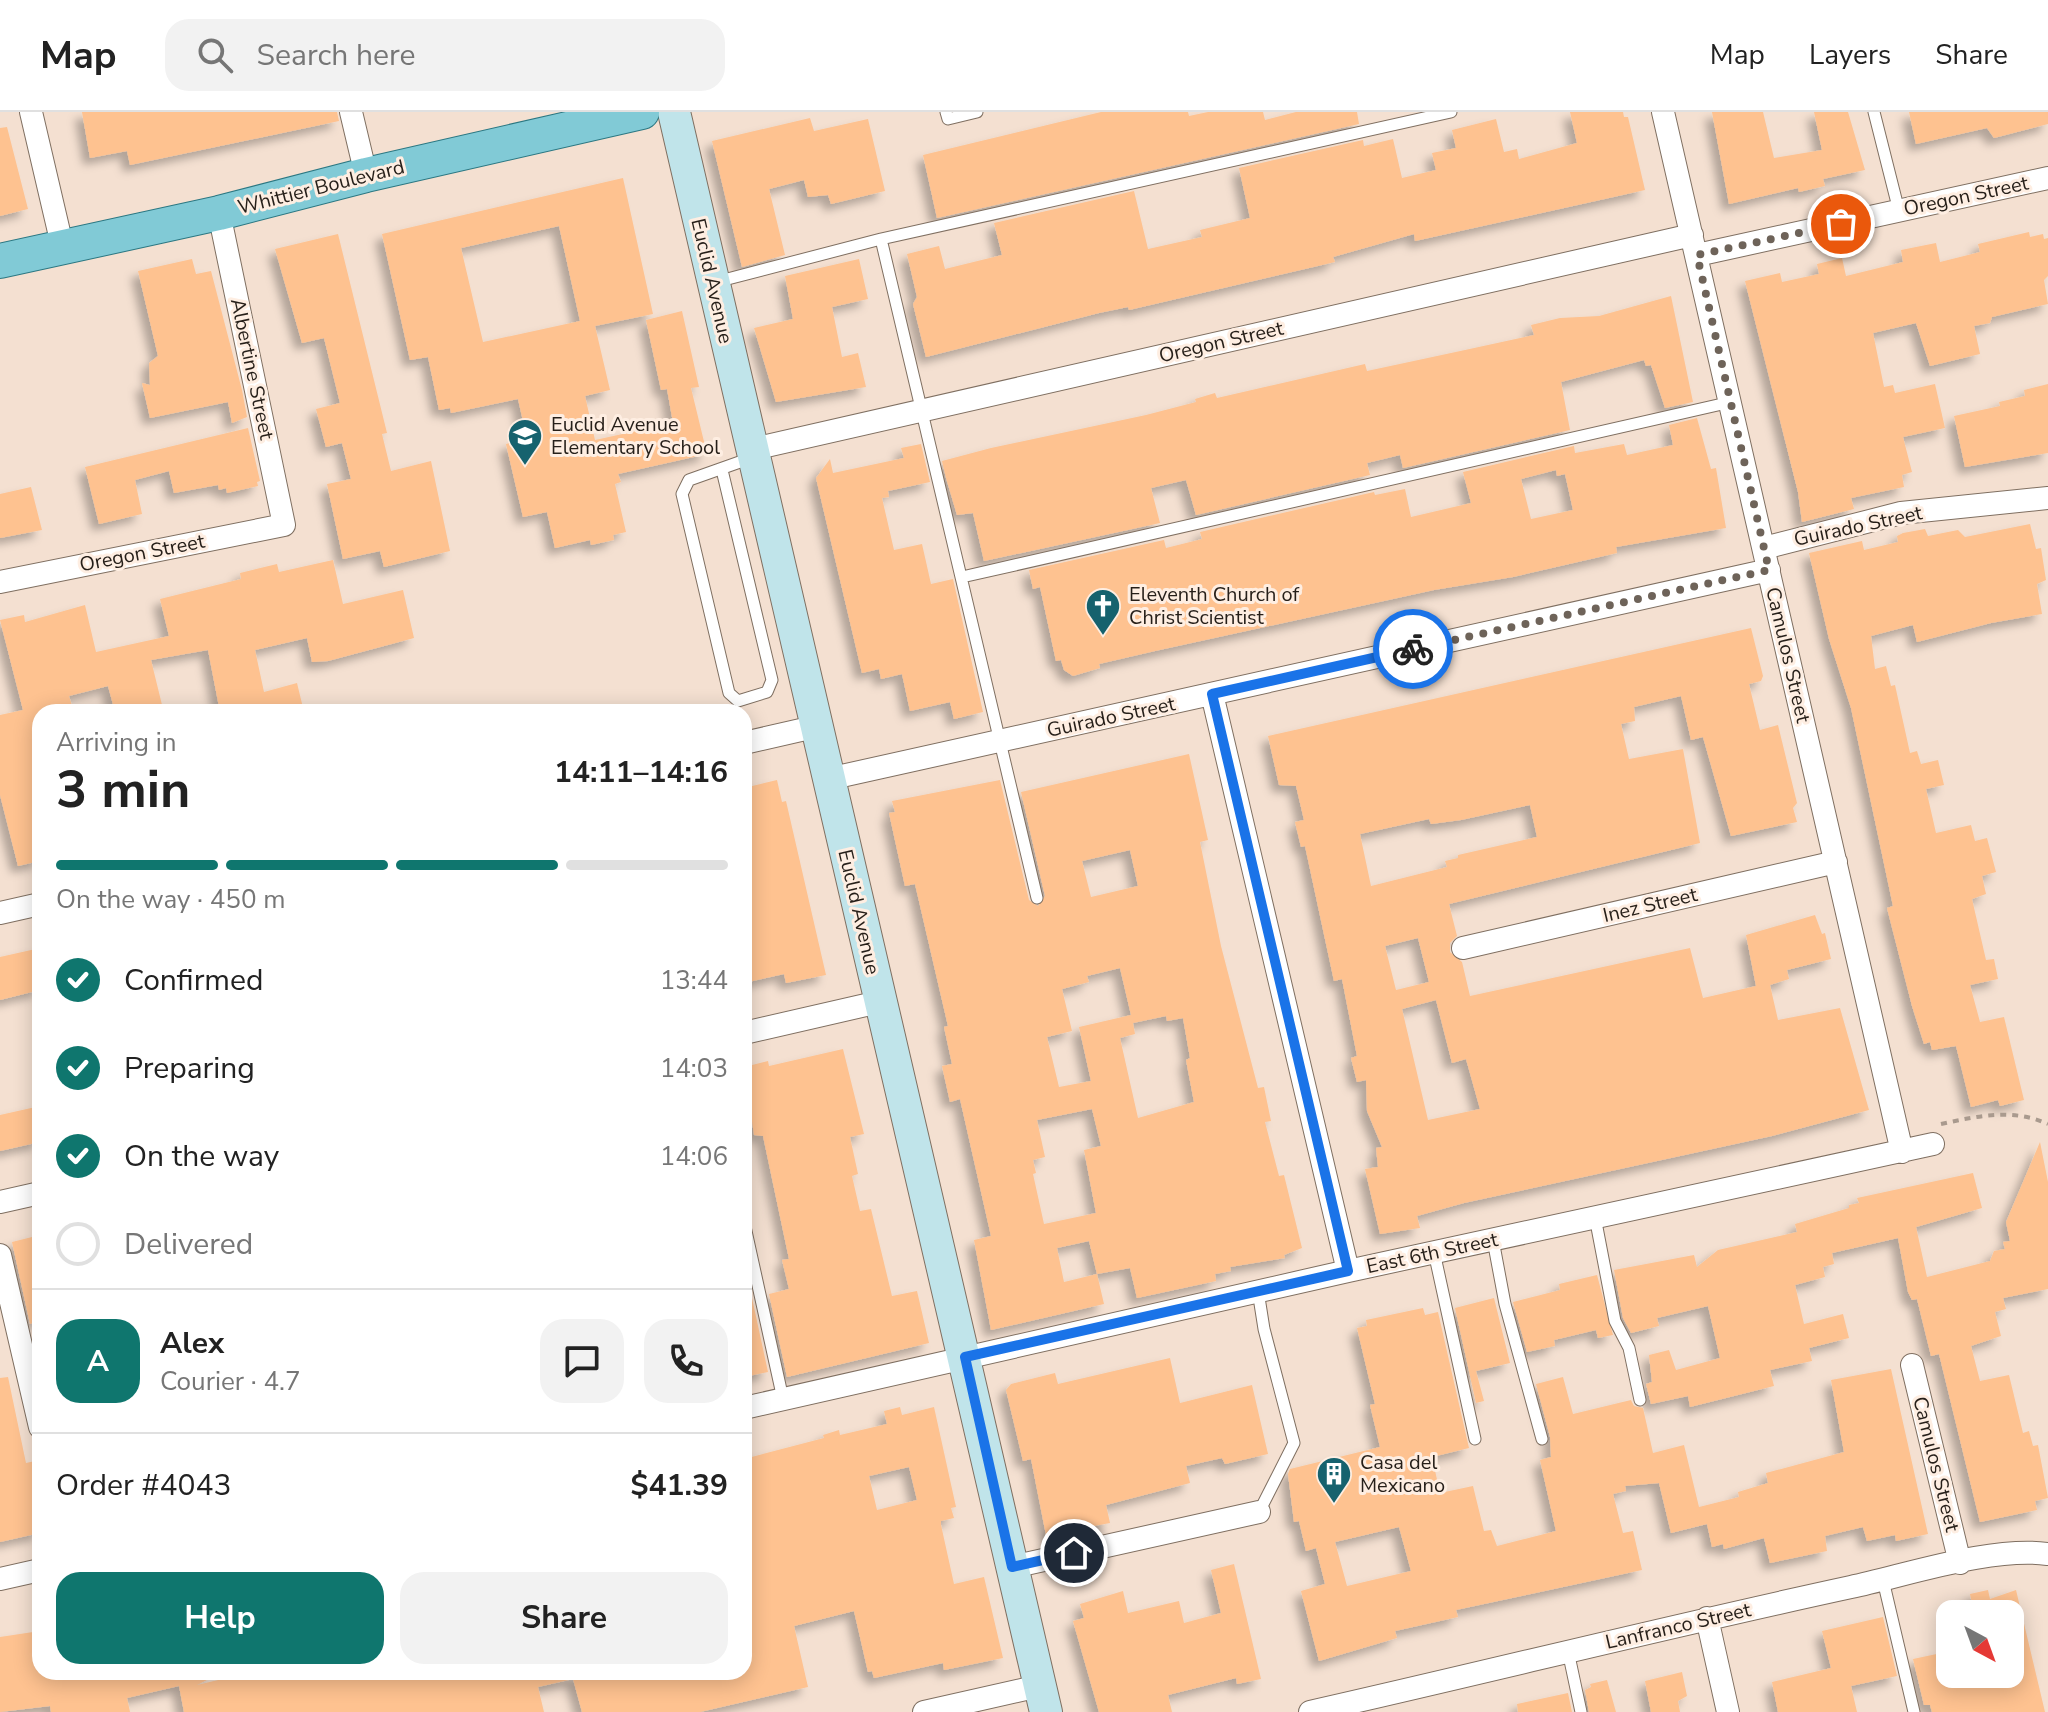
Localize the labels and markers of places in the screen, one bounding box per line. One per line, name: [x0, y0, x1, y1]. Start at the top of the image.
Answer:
pin: [1807, 190, 1875, 258]
place label: Euclid Avenue Elementary School: [551, 411, 720, 461]
school or university icon: Euclid Avenue Elementary School: [506, 417, 544, 467]
place label: Eleventh Church of Christ Scientist: [1129, 581, 1299, 631]
church icon: Eleventh Church of Christ Scientist: [1084, 587, 1122, 637]
place label: Casa del Mexicano: [1360, 1449, 1445, 1499]
building icon: Casa del Mexicano: [1315, 1455, 1353, 1505]
pin: [1040, 1519, 1108, 1587]

